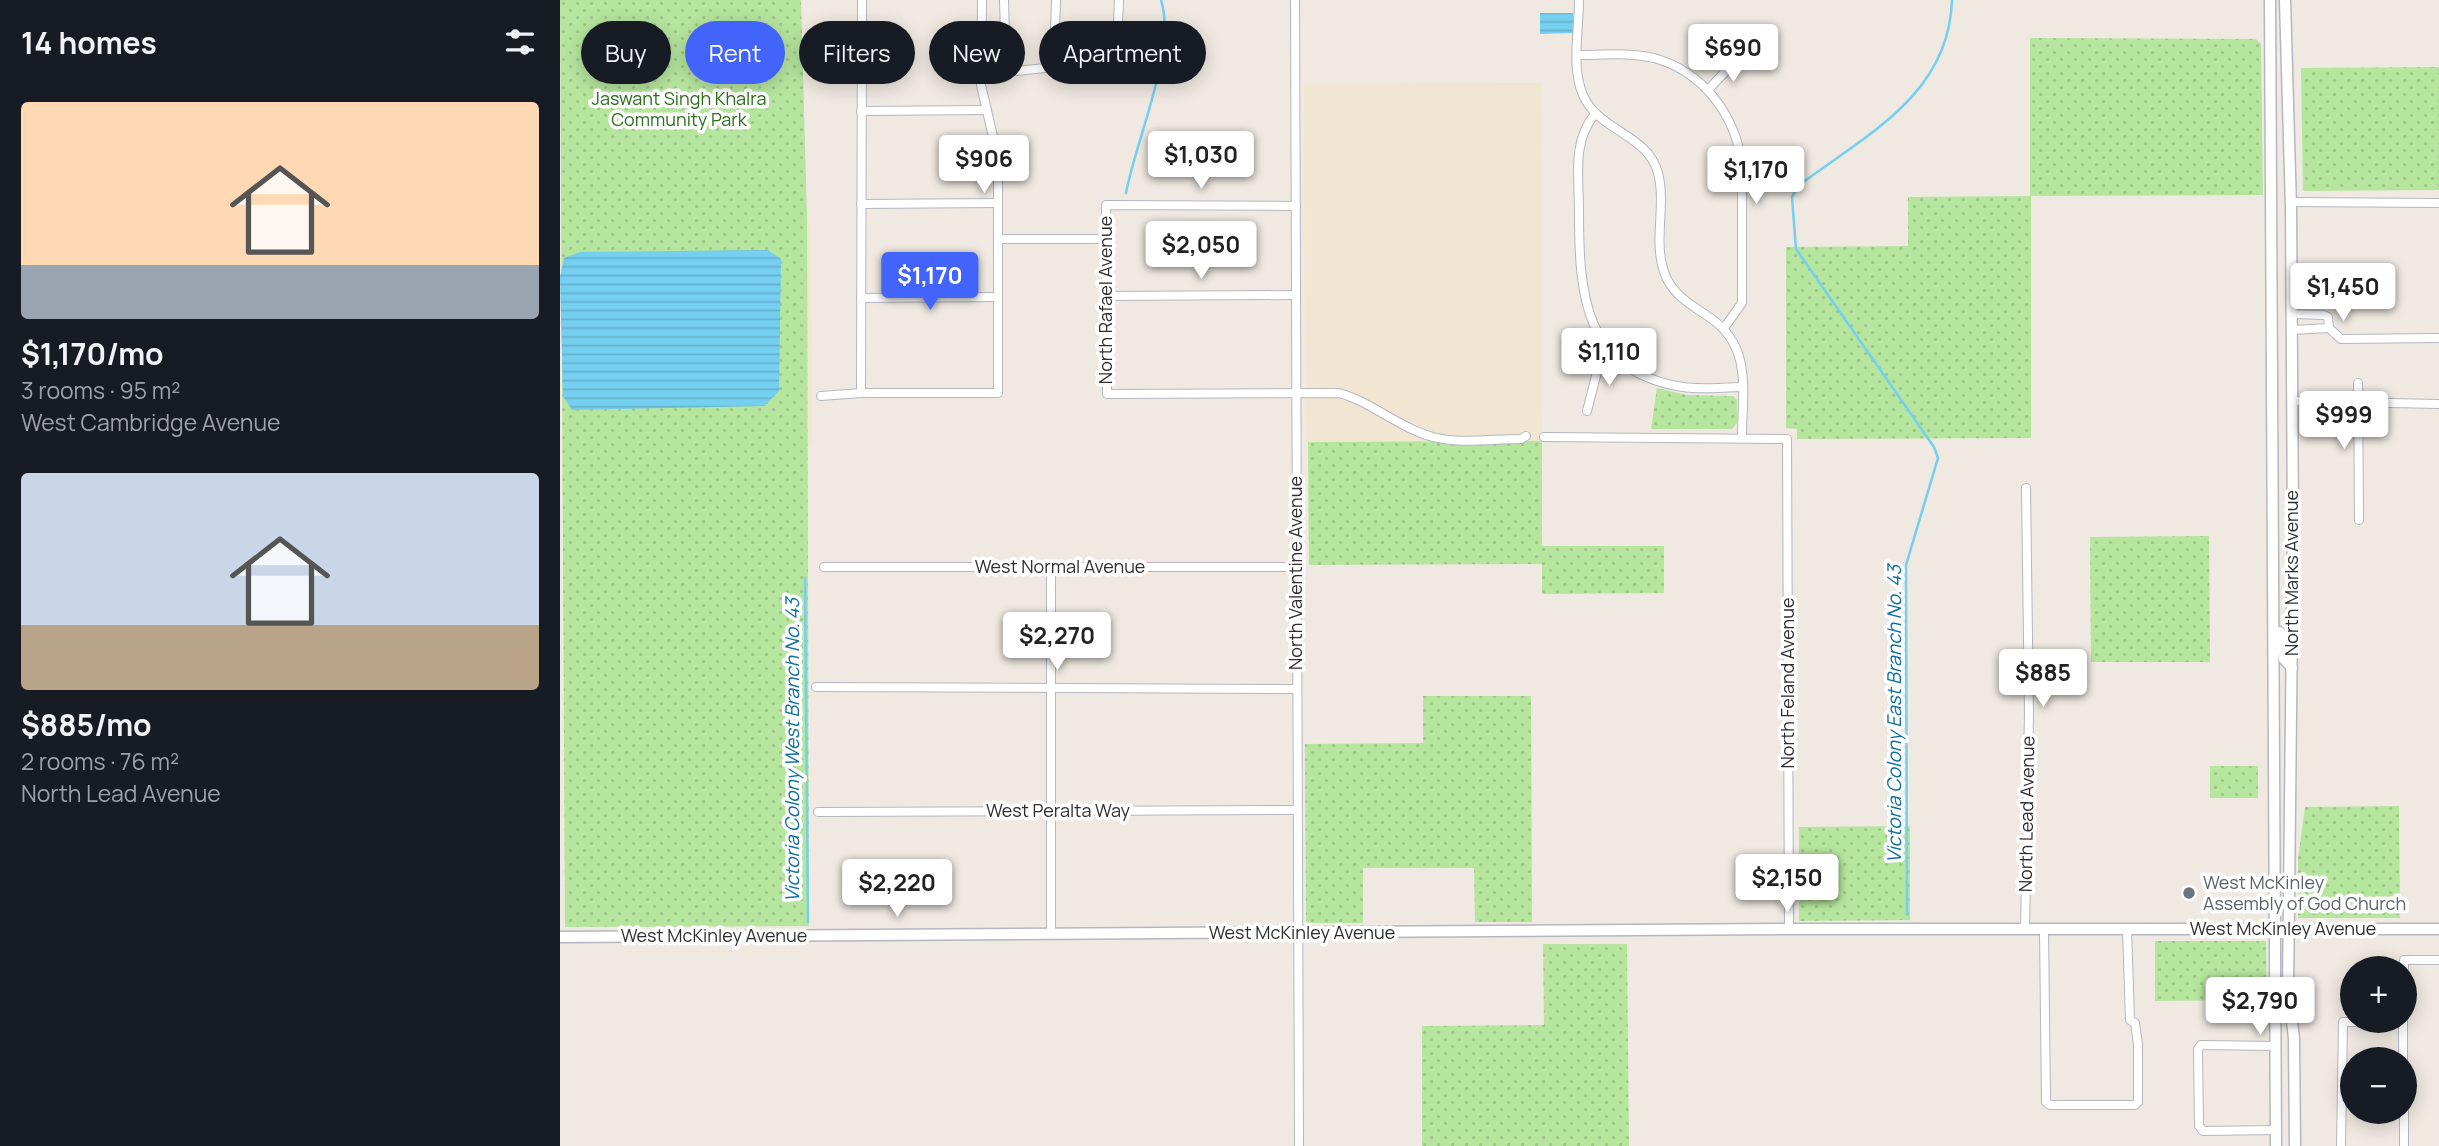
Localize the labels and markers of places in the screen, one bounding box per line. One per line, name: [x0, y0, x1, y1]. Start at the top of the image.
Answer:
pin: $690: [1692, 24, 1774, 84]
pin: $1,030: [1144, 132, 1258, 191]
pin: $906: [943, 136, 1025, 195]
pin: $1,170: [1699, 146, 1813, 206]
pin: $2,050: [1144, 222, 1258, 281]
pin: $1,170: [873, 252, 987, 312]
pin: $1,450: [2286, 264, 2400, 323]
pin: $1,110: [1552, 328, 1666, 388]
pin: $999: [2303, 392, 2385, 451]
pin: $2,270: [1000, 612, 1114, 672]
pin: $885: [2002, 650, 2084, 709]
pin: $2,150: [1730, 855, 1844, 914]
pin: $2,220: [840, 860, 954, 919]
place label: West McKinley Assembly of God Church: [2203, 870, 2406, 915]
marker: West McKinley Assembly of God Church: [2181, 885, 2197, 901]
pin: $2,790: [2203, 978, 2317, 1037]

